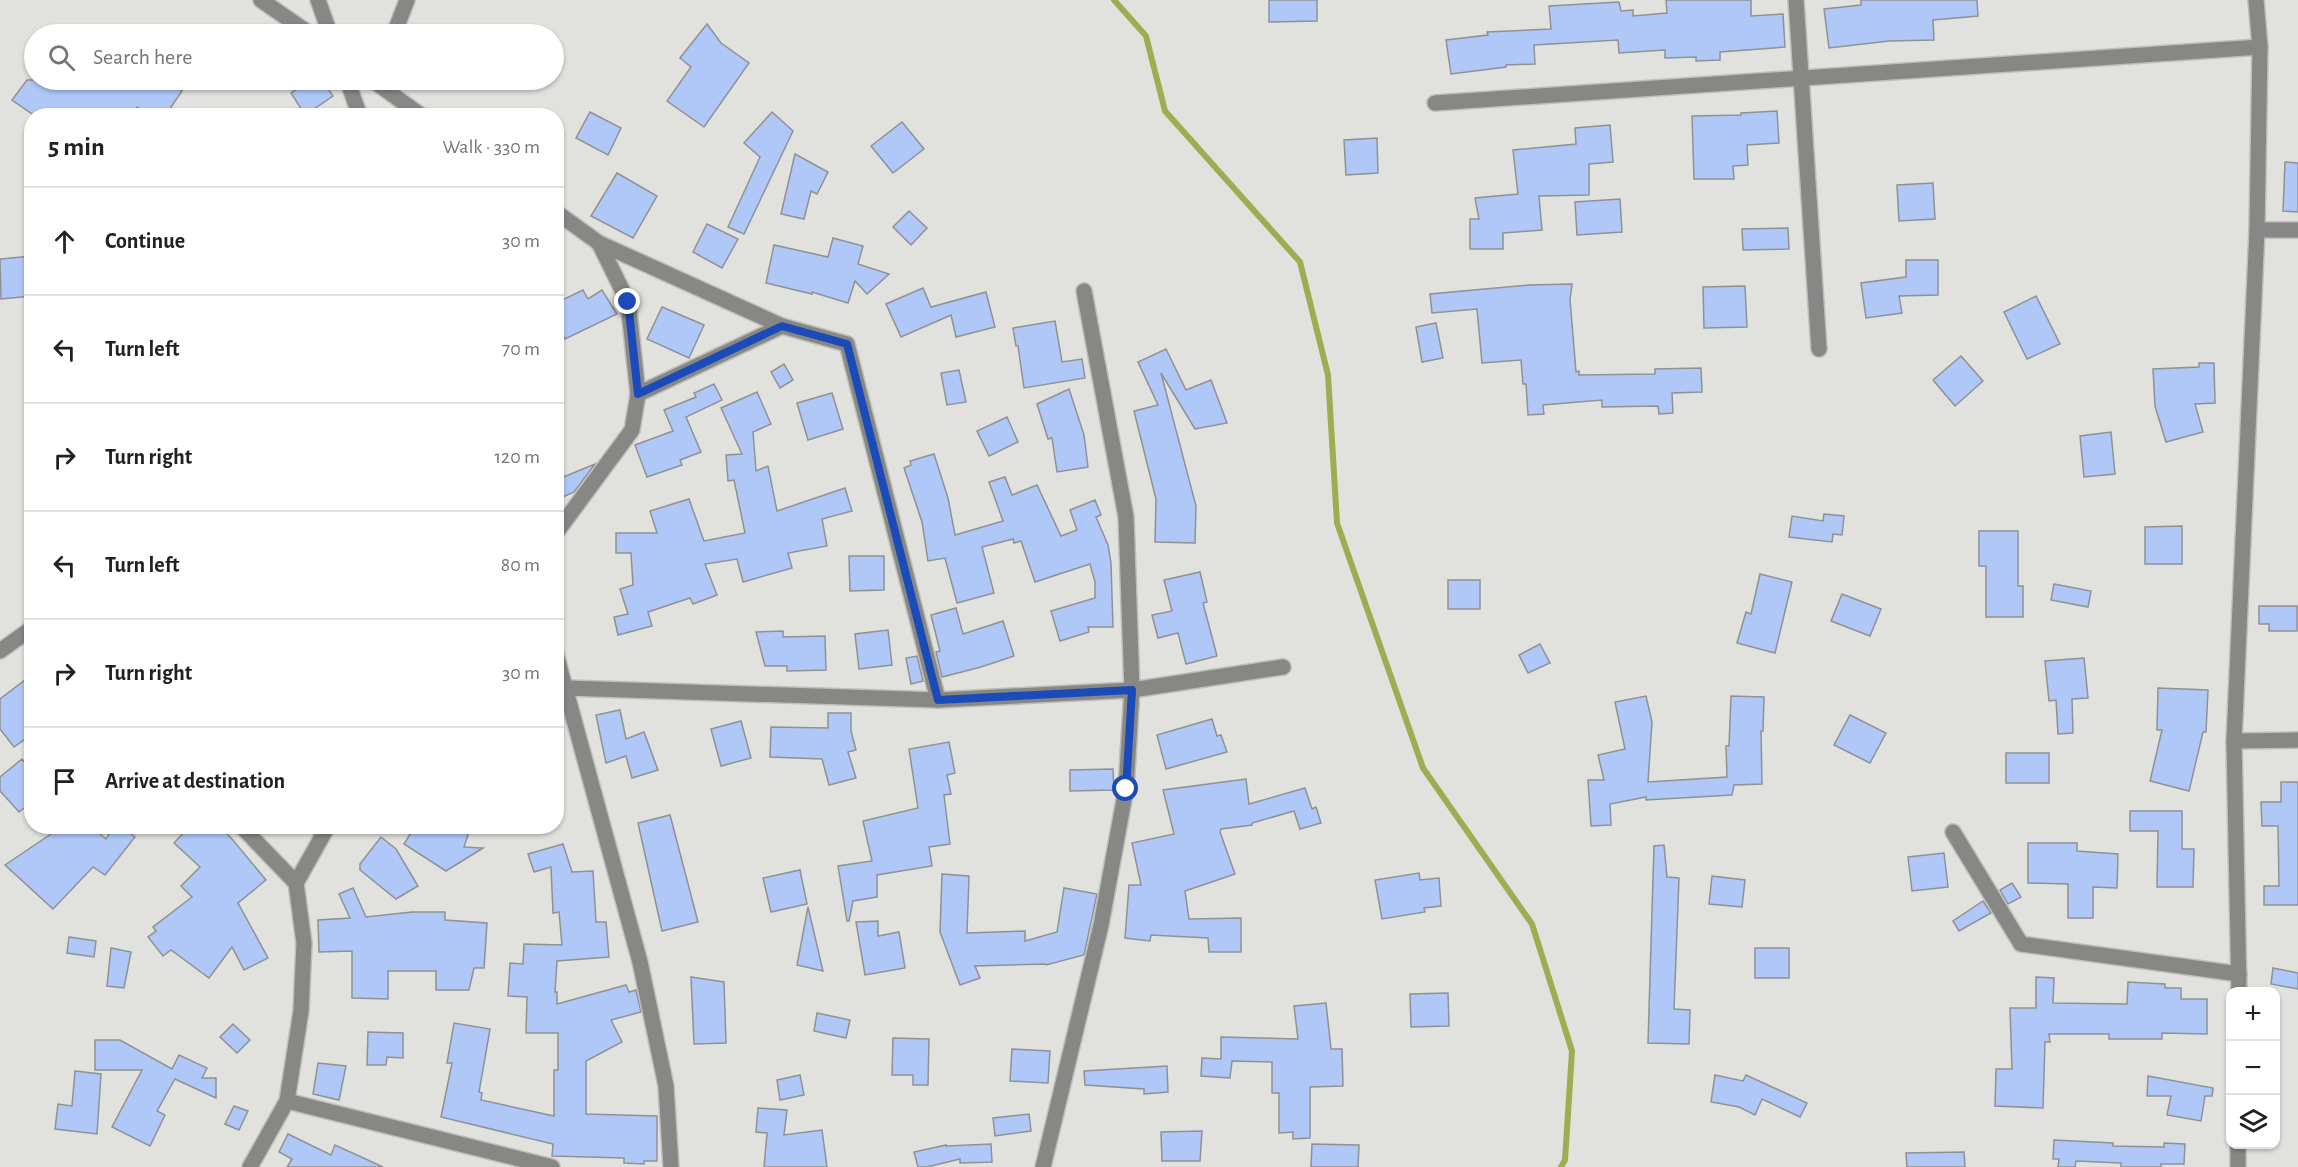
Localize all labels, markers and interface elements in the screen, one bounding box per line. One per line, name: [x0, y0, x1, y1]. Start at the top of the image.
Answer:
search box: [24, 24, 564, 90]
icon: search: [45, 41, 78, 74]
text: Search here: [93, 46, 192, 68]
text: 5 min: [48, 134, 105, 160]
text: Walk · 330 m: [442, 137, 540, 157]
icon: ahead: [48, 225, 81, 258]
text: Continue: [105, 230, 185, 252]
text: 30 m: [502, 231, 540, 251]
route end: [614, 288, 640, 314]
icon: left: [48, 333, 81, 366]
text: Turn left: [105, 338, 179, 360]
text: 70 m: [502, 339, 540, 359]
icon: right: [48, 441, 81, 474]
text: Turn right: [105, 446, 192, 468]
text: 120 m: [494, 447, 540, 467]
icon: left: [48, 549, 81, 582]
text: Turn left: [105, 554, 179, 576]
text: 80 m: [501, 555, 540, 575]
icon: right: [48, 657, 81, 690]
text: Turn right: [105, 662, 192, 684]
text: 30 m: [502, 663, 540, 683]
icon: arrive: [48, 765, 81, 798]
text: Arrive at destination: [105, 770, 285, 792]
route start: [1112, 775, 1138, 801]
map controls: [2226, 987, 2280, 1149]
button: +: [2226, 987, 2280, 1041]
button: −: [2226, 1041, 2280, 1095]
button: layers: [2226, 1095, 2280, 1149]

